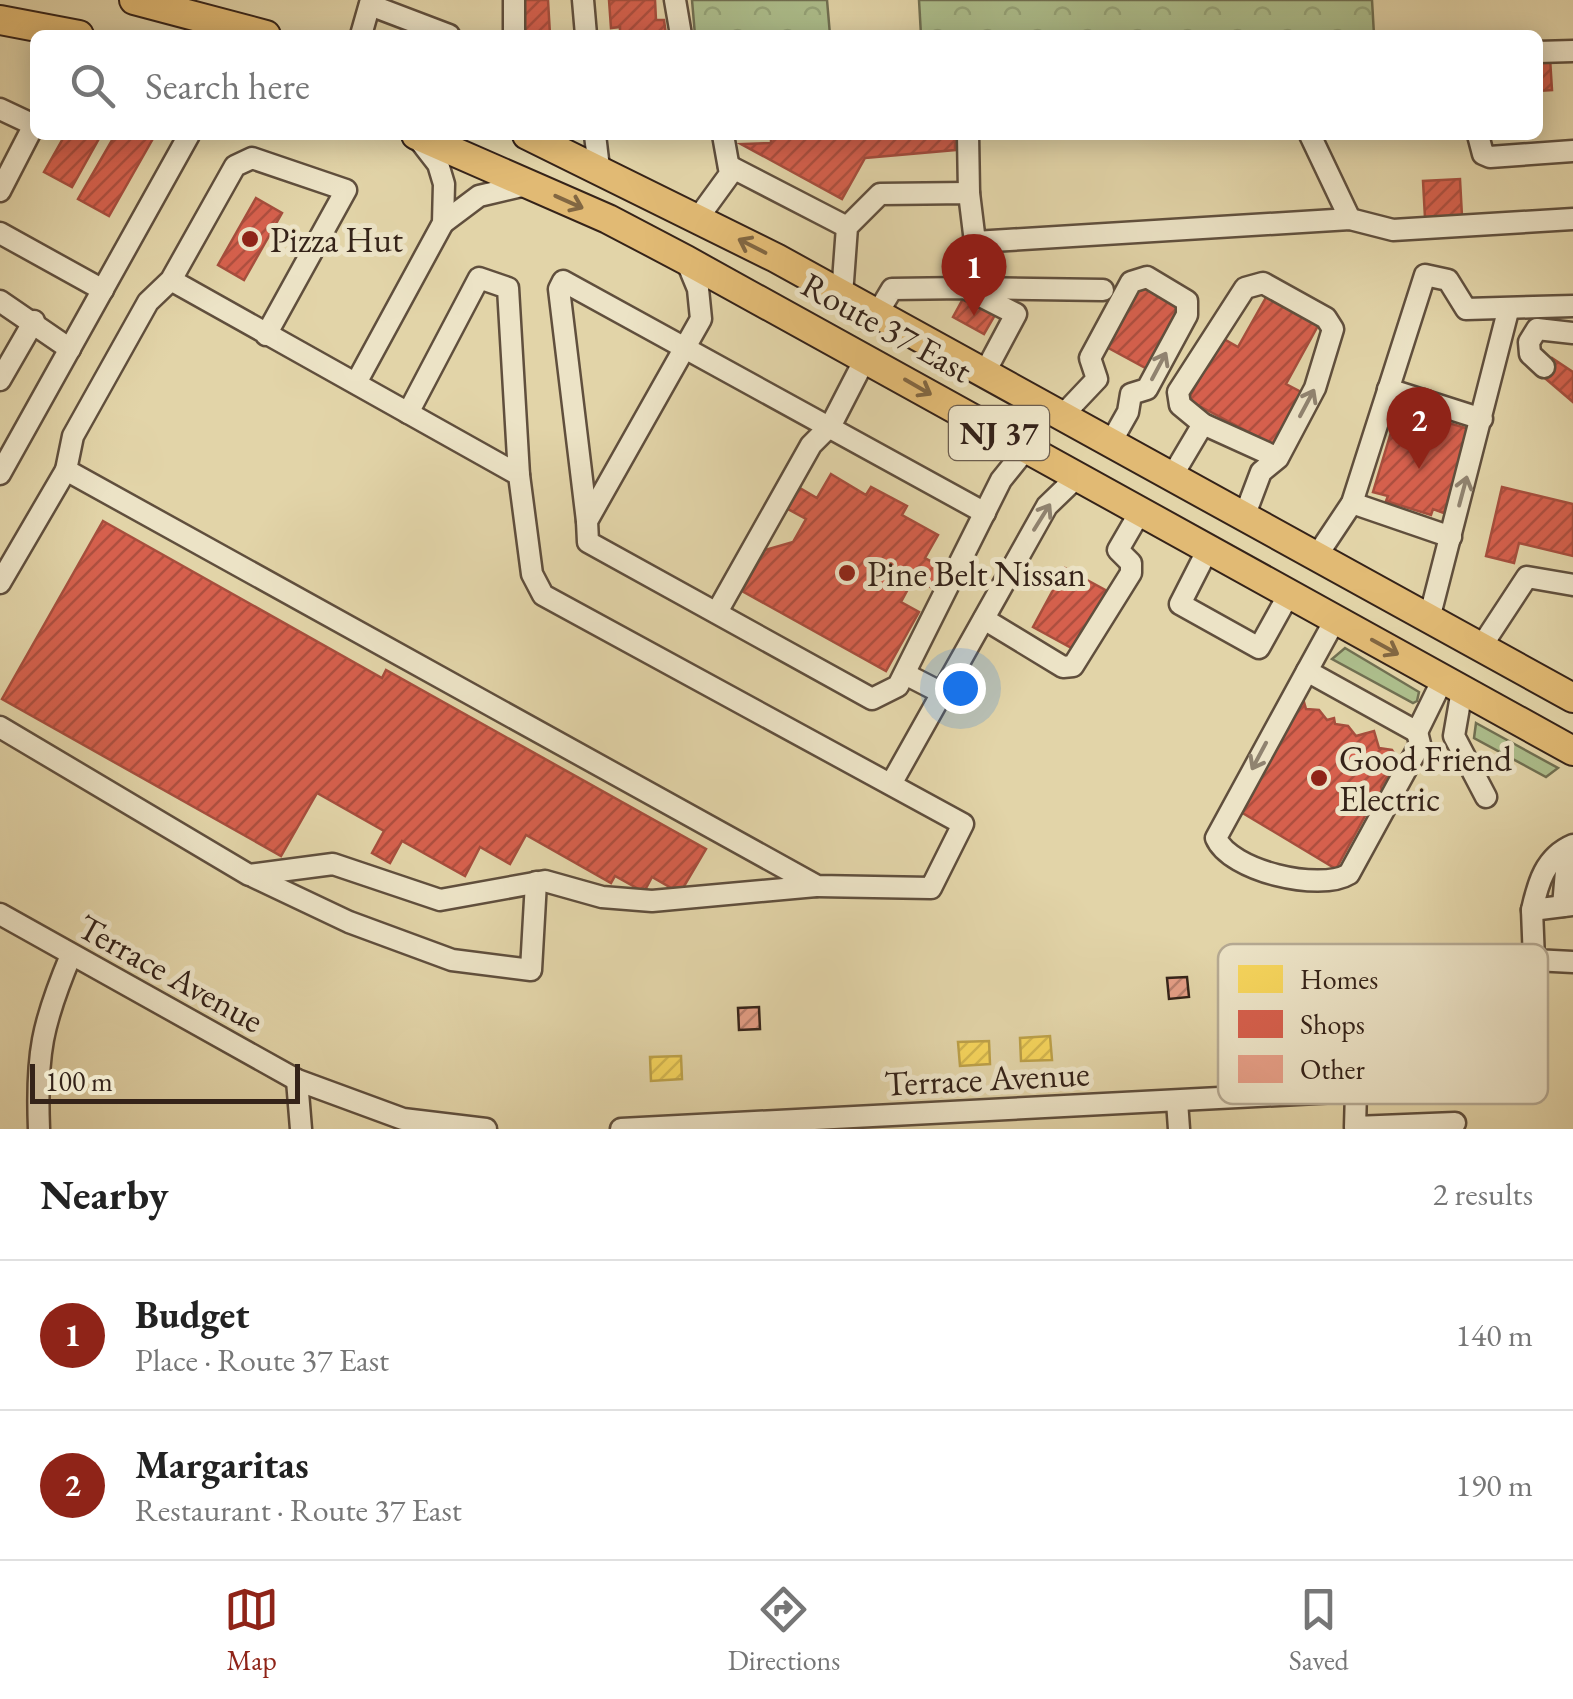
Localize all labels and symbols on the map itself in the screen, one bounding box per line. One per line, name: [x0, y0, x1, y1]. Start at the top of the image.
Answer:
one-way arrow: [553, 193, 583, 212]
place label: Pizza Hut: [270, 217, 403, 262]
marker: Pizza Hut: [239, 228, 261, 250]
pin: 1: [942, 234, 1006, 316]
one-way arrow: [738, 235, 768, 254]
street label: Route 37 East: [794, 262, 980, 392]
one-way arrow: [1150, 352, 1169, 382]
one-way arrow: [903, 377, 932, 397]
pin: 2: [1386, 386, 1452, 469]
one-way arrow: [1298, 389, 1317, 419]
road number: NJ 37: [949, 406, 1049, 460]
one-way arrow: [1455, 476, 1473, 508]
one-way arrow: [1032, 503, 1052, 532]
place label: Pine Belt Nissan: [867, 551, 1086, 596]
marker: Pine Belt Nissan: [836, 562, 858, 584]
one-way arrow: [1370, 638, 1400, 658]
your location: [935, 663, 986, 714]
place label: Good Friend Electric: [1339, 736, 1512, 821]
one-way arrow: [1249, 740, 1268, 770]
marker: Good Friend Electric: [1308, 767, 1330, 789]
street label: Terrace Avenue: [70, 904, 272, 1042]
legend: [1218, 944, 1548, 1104]
text: Homes: [1300, 961, 1378, 997]
text: Shops: [1300, 1006, 1365, 1042]
street label: Terrace Avenue: [883, 1050, 1091, 1106]
text: Other: [1300, 1051, 1365, 1087]
scale bar: [30, 1059, 300, 1104]

